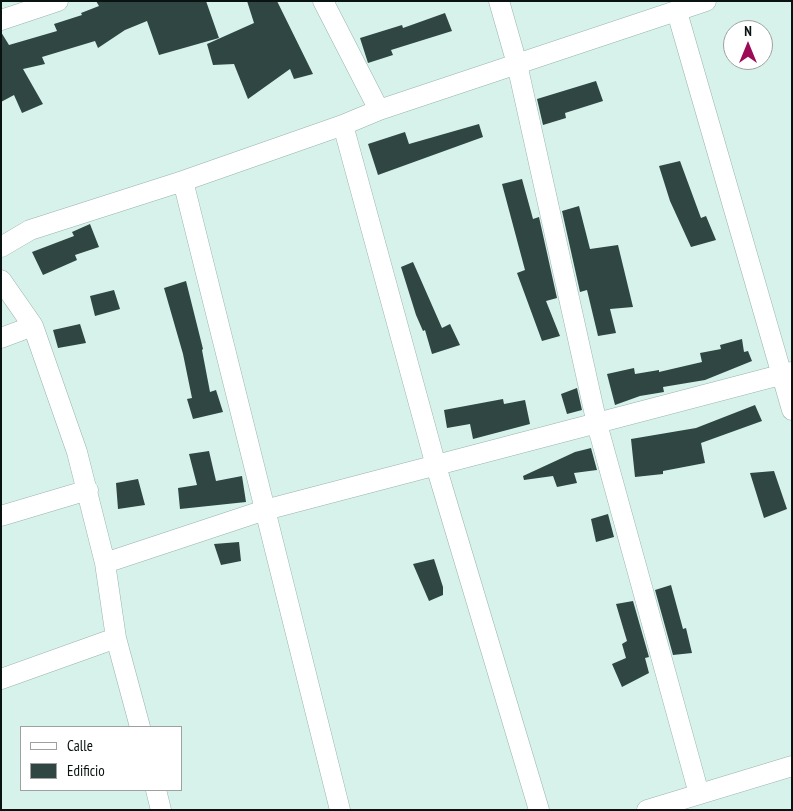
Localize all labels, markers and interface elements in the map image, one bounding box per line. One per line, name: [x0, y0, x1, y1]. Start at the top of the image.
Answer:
north arrow: [723, 20, 773, 70]
text: N: [744, 22, 752, 40]
legend: [20, 726, 182, 791]
text: Calle: [67, 736, 93, 755]
text: Edificio: [67, 761, 105, 780]

